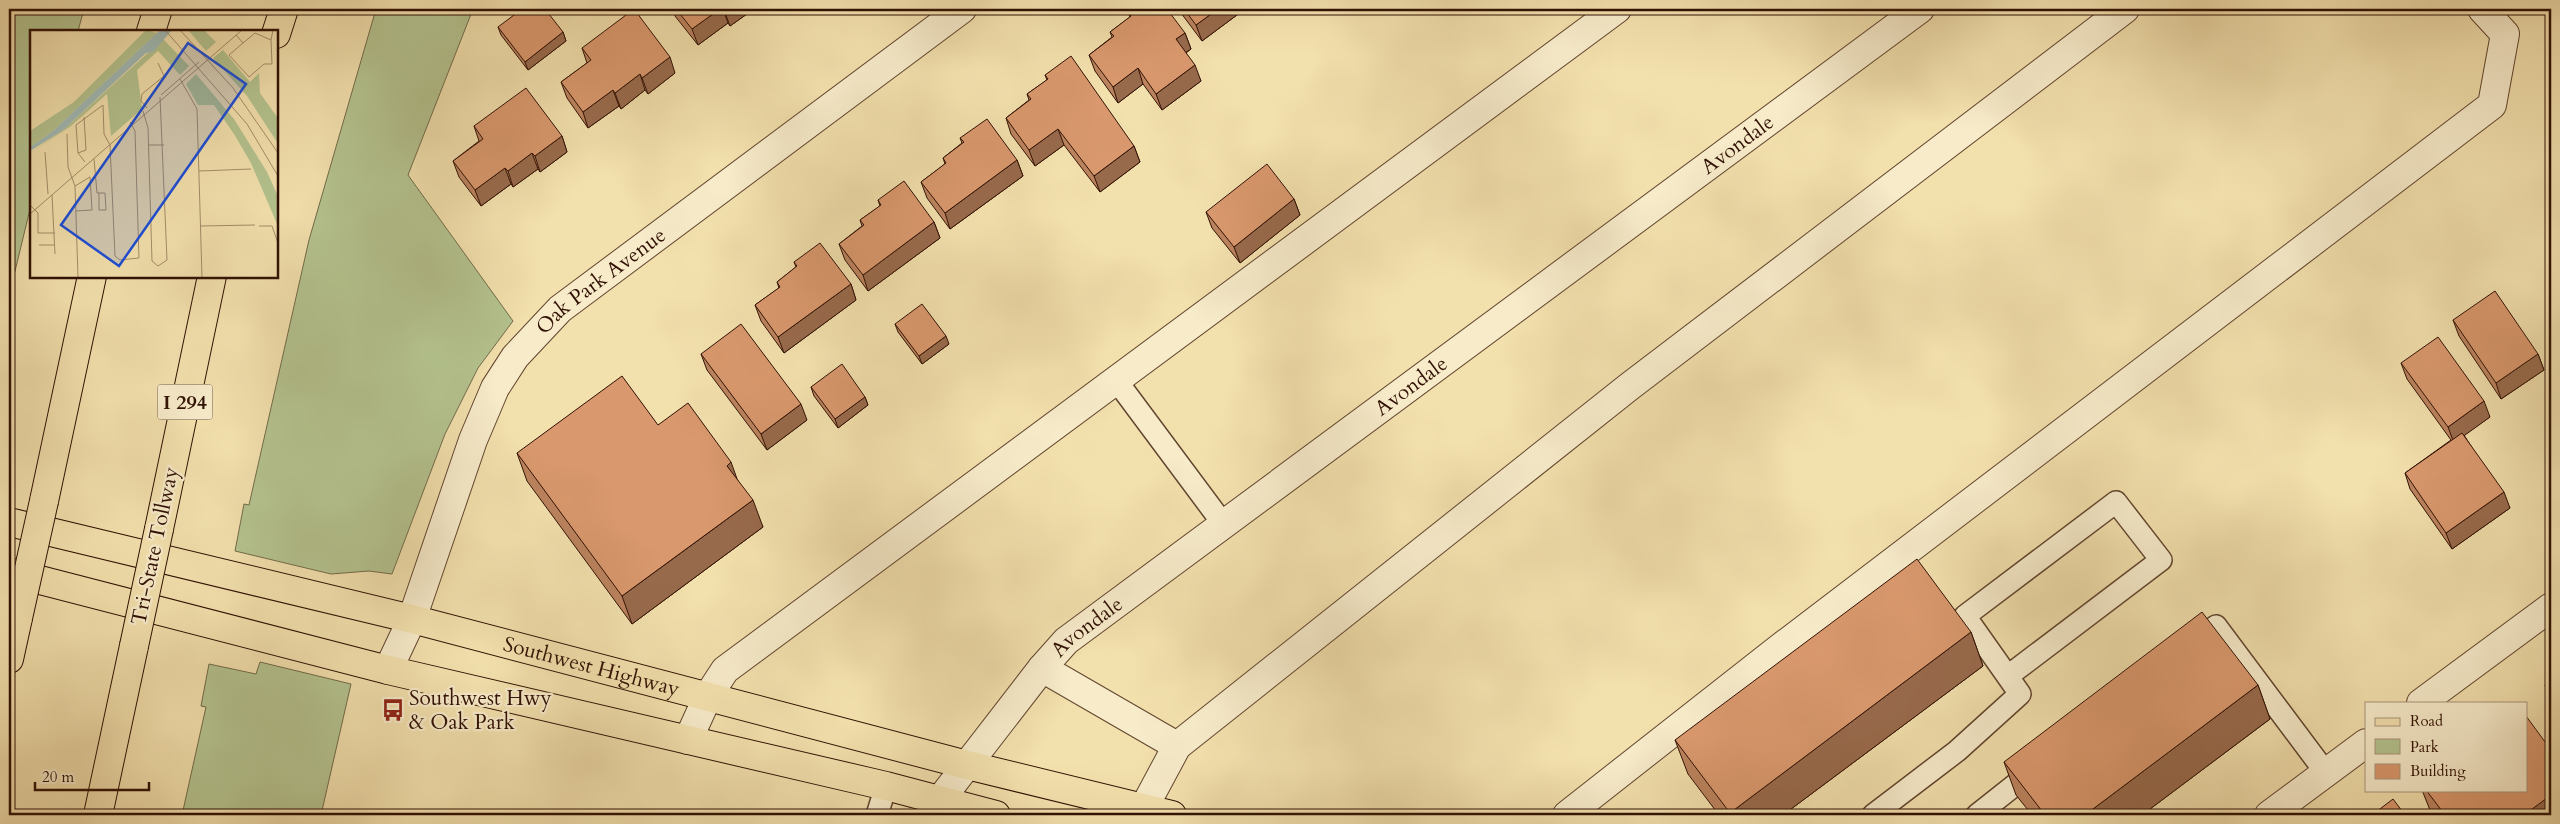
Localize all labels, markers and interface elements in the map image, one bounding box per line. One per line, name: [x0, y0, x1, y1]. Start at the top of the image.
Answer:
inset map: [30, 30, 278, 278]
street label: Avondale: [1695, 108, 1780, 181]
street label: Oak Park Avenue: [529, 221, 672, 341]
street label: Avondale: [1368, 349, 1453, 422]
road number: I 294: [158, 384, 212, 420]
street label: Tri-State Tollway: [124, 464, 186, 628]
street label: Avondale: [1044, 589, 1129, 663]
street label: Southwest Highway: [500, 629, 683, 703]
place label: Southwest Hwy & Oak Park: [409, 684, 552, 737]
bus stop icon: Southwest Hwy & Oak Park: [380, 697, 406, 723]
legend: [2365, 702, 2528, 792]
text: Road: [2410, 711, 2443, 731]
text: Park: [2410, 737, 2439, 757]
scale bar: [35, 759, 149, 791]
text: Building: [2410, 761, 2466, 781]
text: 20 m: [42, 767, 74, 787]

